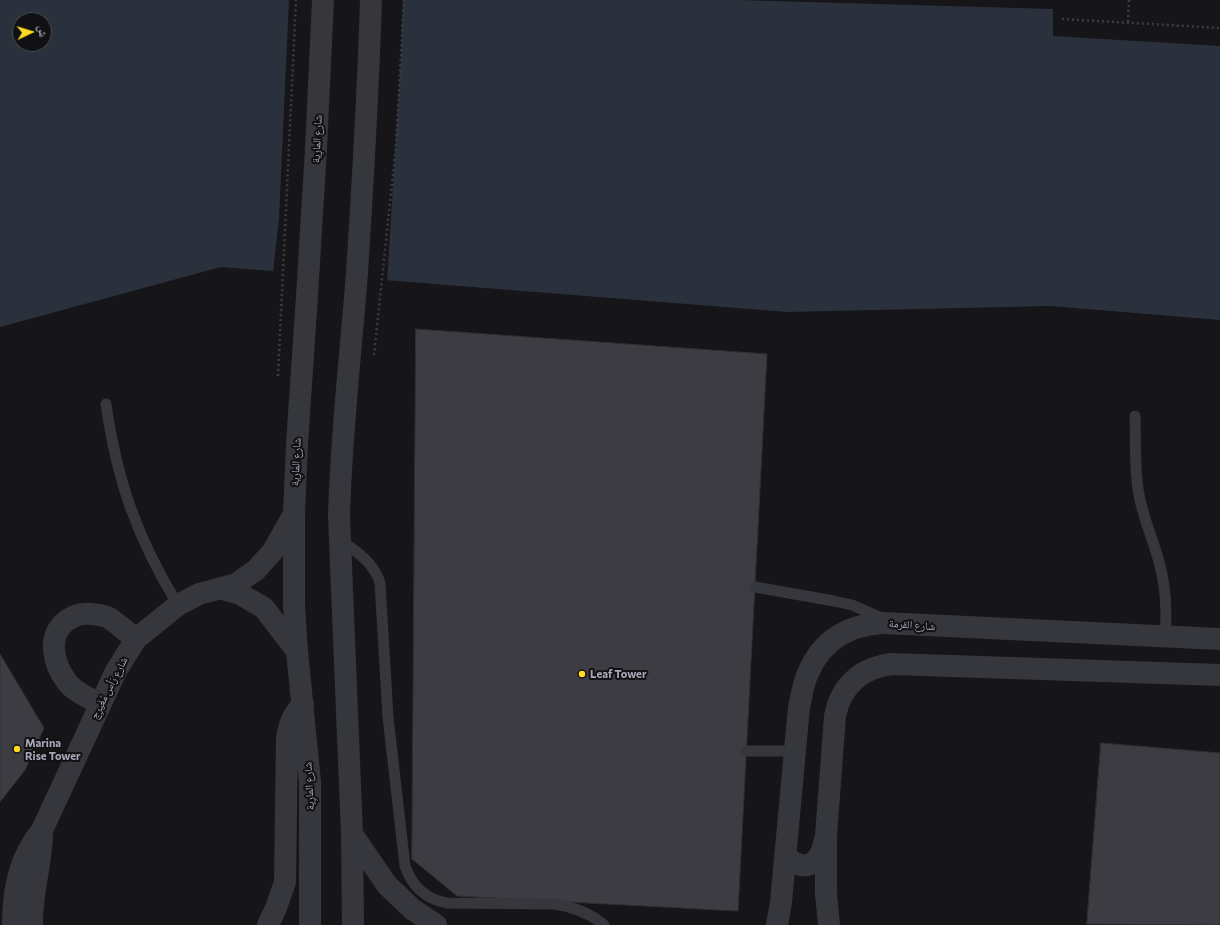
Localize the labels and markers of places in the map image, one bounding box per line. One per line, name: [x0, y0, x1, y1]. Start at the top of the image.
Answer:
place label: Leaf Tower: [590, 667, 646, 681]
marker: Leaf Tower: [577, 669, 587, 679]
place label: Marina Rise Tower: [25, 736, 81, 762]
marker: Marina Rise Tower: [12, 744, 22, 754]

